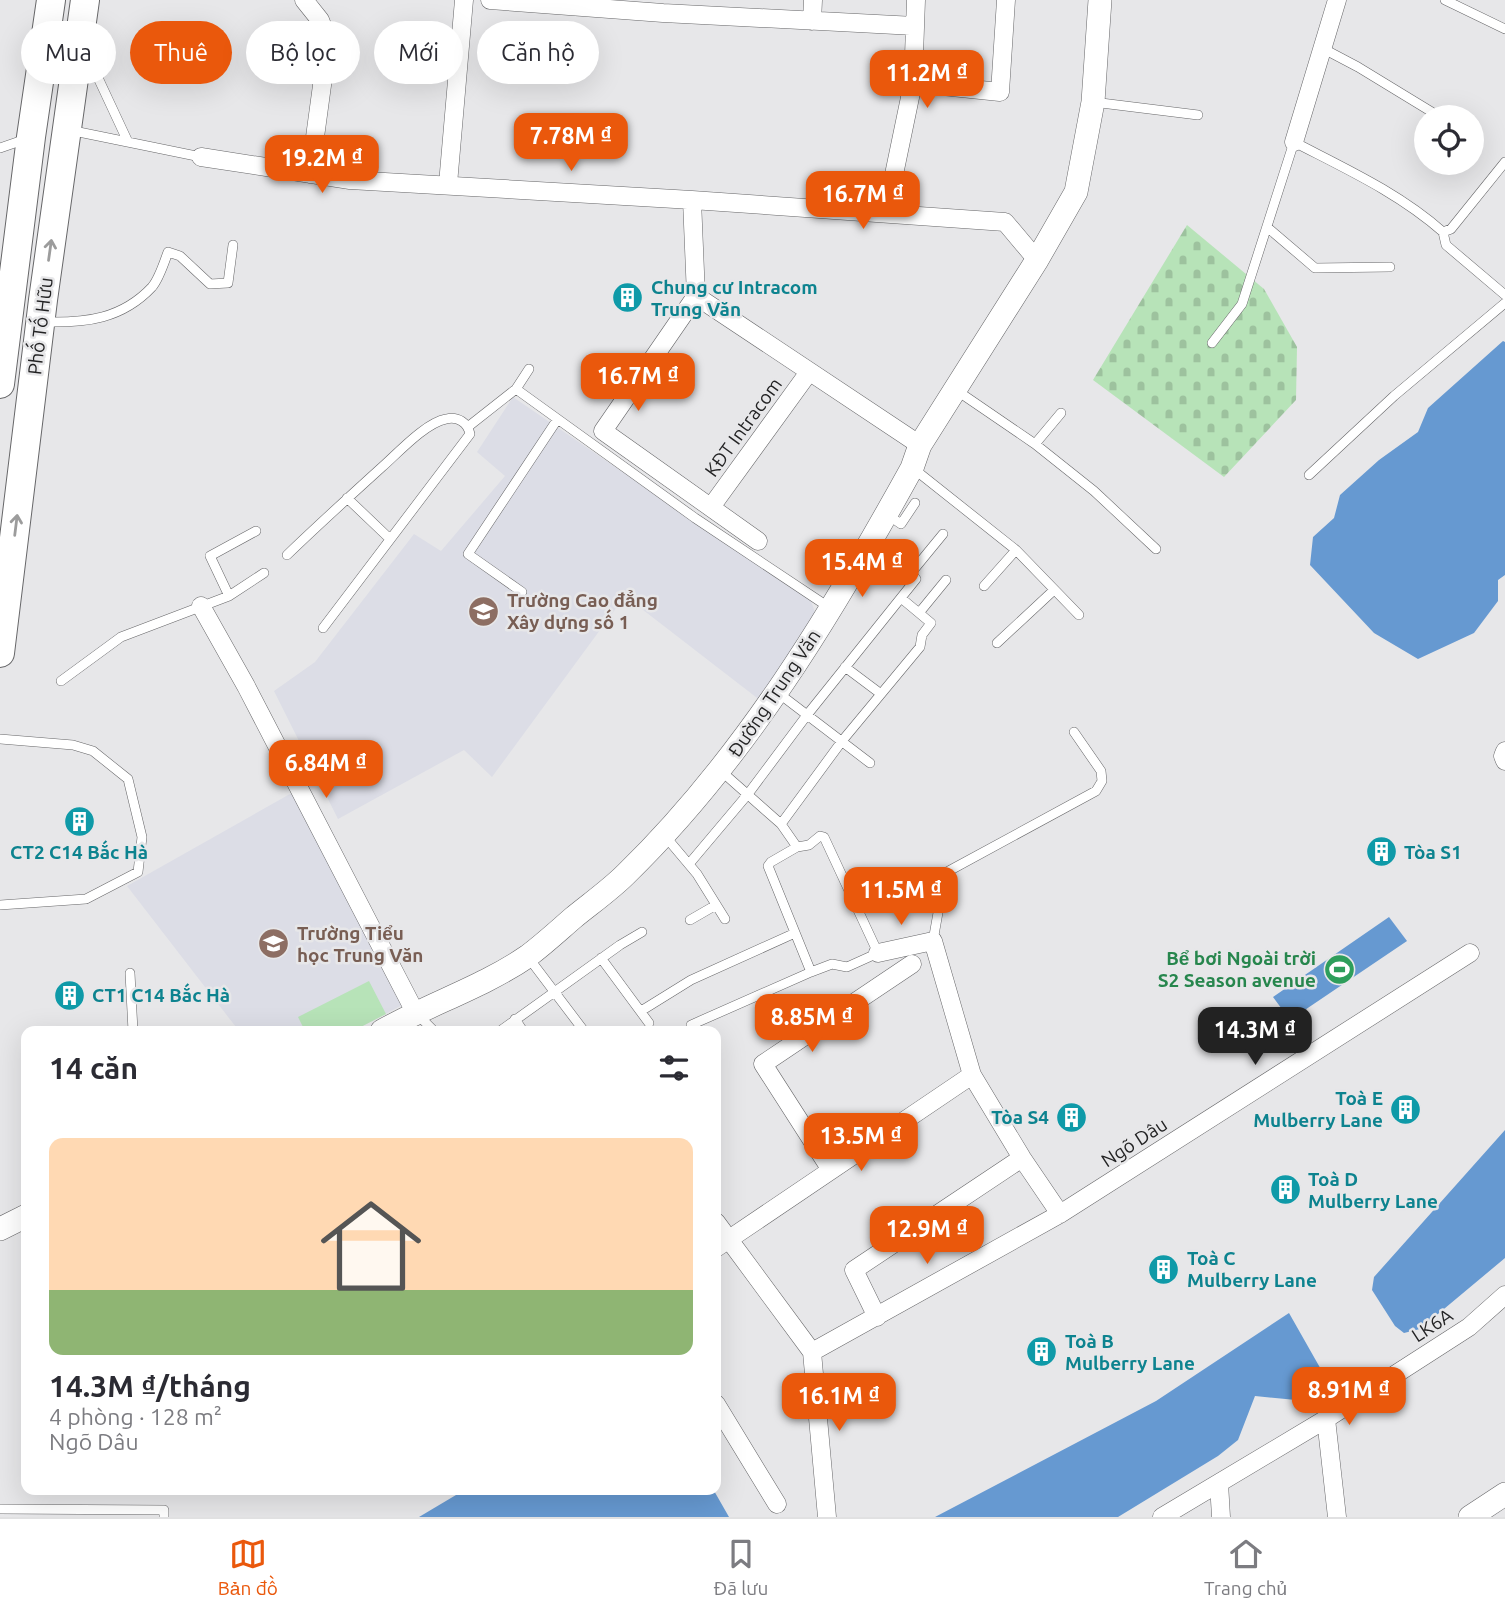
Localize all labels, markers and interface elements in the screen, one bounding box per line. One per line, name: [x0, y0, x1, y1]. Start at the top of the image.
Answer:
chip: Mua: [21, 21, 116, 84]
chip: Thuê: [130, 21, 232, 84]
chip: Bộ lọc: [246, 21, 360, 84]
chip: Mới: [374, 21, 463, 84]
chip: Căn hộ: [477, 21, 599, 84]
pin: 11.2M ₫: [862, 50, 992, 110]
text: 11.2M ₫: [886, 60, 968, 85]
map controls: [1414, 105, 1484, 175]
button: locate: [1414, 105, 1484, 175]
pin: 7.78M ₫: [506, 114, 636, 173]
text: 7.78M ₫: [530, 123, 612, 148]
pin: 19.2M ₫: [257, 136, 387, 195]
text: 19.2M ₫: [281, 145, 363, 170]
pin: 16.7M ₫: [798, 172, 928, 231]
text: 16.7M ₫: [822, 181, 904, 206]
one-way arrow: [44, 239, 57, 262]
street label: Phố Tố Hữu: [21, 276, 57, 376]
place label: Chung cư Intracom Trung Văn: [651, 276, 818, 320]
building icon: Chung cư Intracom Trung Văn: [611, 281, 645, 315]
pin: 16.7M ₫: [573, 354, 703, 413]
text: 16.7M ₫: [597, 363, 679, 388]
street label: KĐT Intracom: [700, 374, 786, 480]
one-way arrow: [9, 514, 22, 537]
pin: 15.4M ₫: [797, 540, 927, 599]
text: 15.4M ₫: [821, 549, 903, 574]
place label: Trường Cao đẳng Xây dựng số 1: [507, 589, 658, 633]
school or university icon: Trường Cao đẳng Xây dựng số 1: [467, 594, 501, 628]
street label: Đường Trung Văn: [723, 625, 825, 761]
pin: 6.84M ₫: [261, 740, 391, 800]
text: 6.84M ₫: [285, 750, 367, 775]
building icon: CT2 C14 Bắc Hà: [62, 804, 96, 838]
building icon: Tòa S1: [1364, 835, 1398, 869]
place label: CT2 C14 Bắc Hà: [10, 840, 148, 863]
place label: Tòa S1: [1404, 841, 1462, 863]
pin: 11.5M ₫: [836, 867, 966, 927]
text: 11.5M ₫: [860, 877, 942, 902]
place label: Trường Tiểu học Trung Văn: [297, 922, 423, 966]
school or university icon: Trường Tiểu học Trung Văn: [257, 927, 291, 961]
place label: Bể bơi Ngoài trời S2 Season avenue: [1158, 947, 1316, 991]
sports icon: Bể bơi Ngoài trời S2 Season avenue: [1322, 952, 1356, 986]
building icon: CT1 C14 Bắc Hà: [52, 978, 86, 1012]
place label: CT1 C14 Bắc Hà: [92, 983, 230, 1006]
pin: 8.85M ₫: [747, 995, 877, 1054]
text: 8.85M ₫: [771, 1004, 853, 1029]
pin: 14.3M ₫: [1190, 1007, 1320, 1067]
text: 14.3M ₫: [1214, 1017, 1296, 1042]
icon: filters: [655, 1049, 693, 1087]
text: 14 căn: [49, 1051, 138, 1085]
place label: Toà E Mulberry Lane: [1253, 1087, 1383, 1131]
building icon: Toà E Mulberry Lane: [1389, 1092, 1423, 1126]
building icon: Tòa S4: [1055, 1100, 1089, 1134]
place label: Tòa S4: [991, 1106, 1049, 1128]
street label: Ngõ Dâu: [1097, 1113, 1171, 1171]
pin: 13.5M ₫: [796, 1114, 926, 1173]
text: 13.5M ₫: [820, 1123, 902, 1148]
place label: Toà D Mulberry Lane: [1308, 1168, 1438, 1212]
building icon: Toà D Mulberry Lane: [1268, 1173, 1302, 1207]
icon: home: [308, 1183, 434, 1309]
pin: 12.9M ₫: [862, 1206, 992, 1266]
text: 12.9M ₫: [886, 1216, 968, 1241]
place label: Toà C Mulberry Lane: [1187, 1247, 1317, 1291]
building icon: Toà C Mulberry Lane: [1147, 1252, 1181, 1286]
street label: LK6A: [1407, 1303, 1457, 1346]
place label: Toà B Mulberry Lane: [1065, 1330, 1195, 1374]
building icon: Toà B Mulberry Lane: [1025, 1335, 1059, 1369]
pin: 8.91M ₫: [1284, 1368, 1414, 1427]
text: 14.3M ₫/tháng: [49, 1369, 251, 1403]
pin: 16.1M ₫: [774, 1374, 904, 1433]
text: 8.91M ₫: [1308, 1377, 1390, 1402]
text: 16.1M ₫: [798, 1383, 880, 1408]
text: 4 phòng · 128 m²: [49, 1404, 222, 1429]
text: Ngõ Dâu: [49, 1429, 139, 1454]
tab: Bản đồ: [218, 1535, 278, 1600]
tab: Đã lưu: [714, 1535, 768, 1599]
tab: Trang chủ: [1204, 1535, 1287, 1600]

